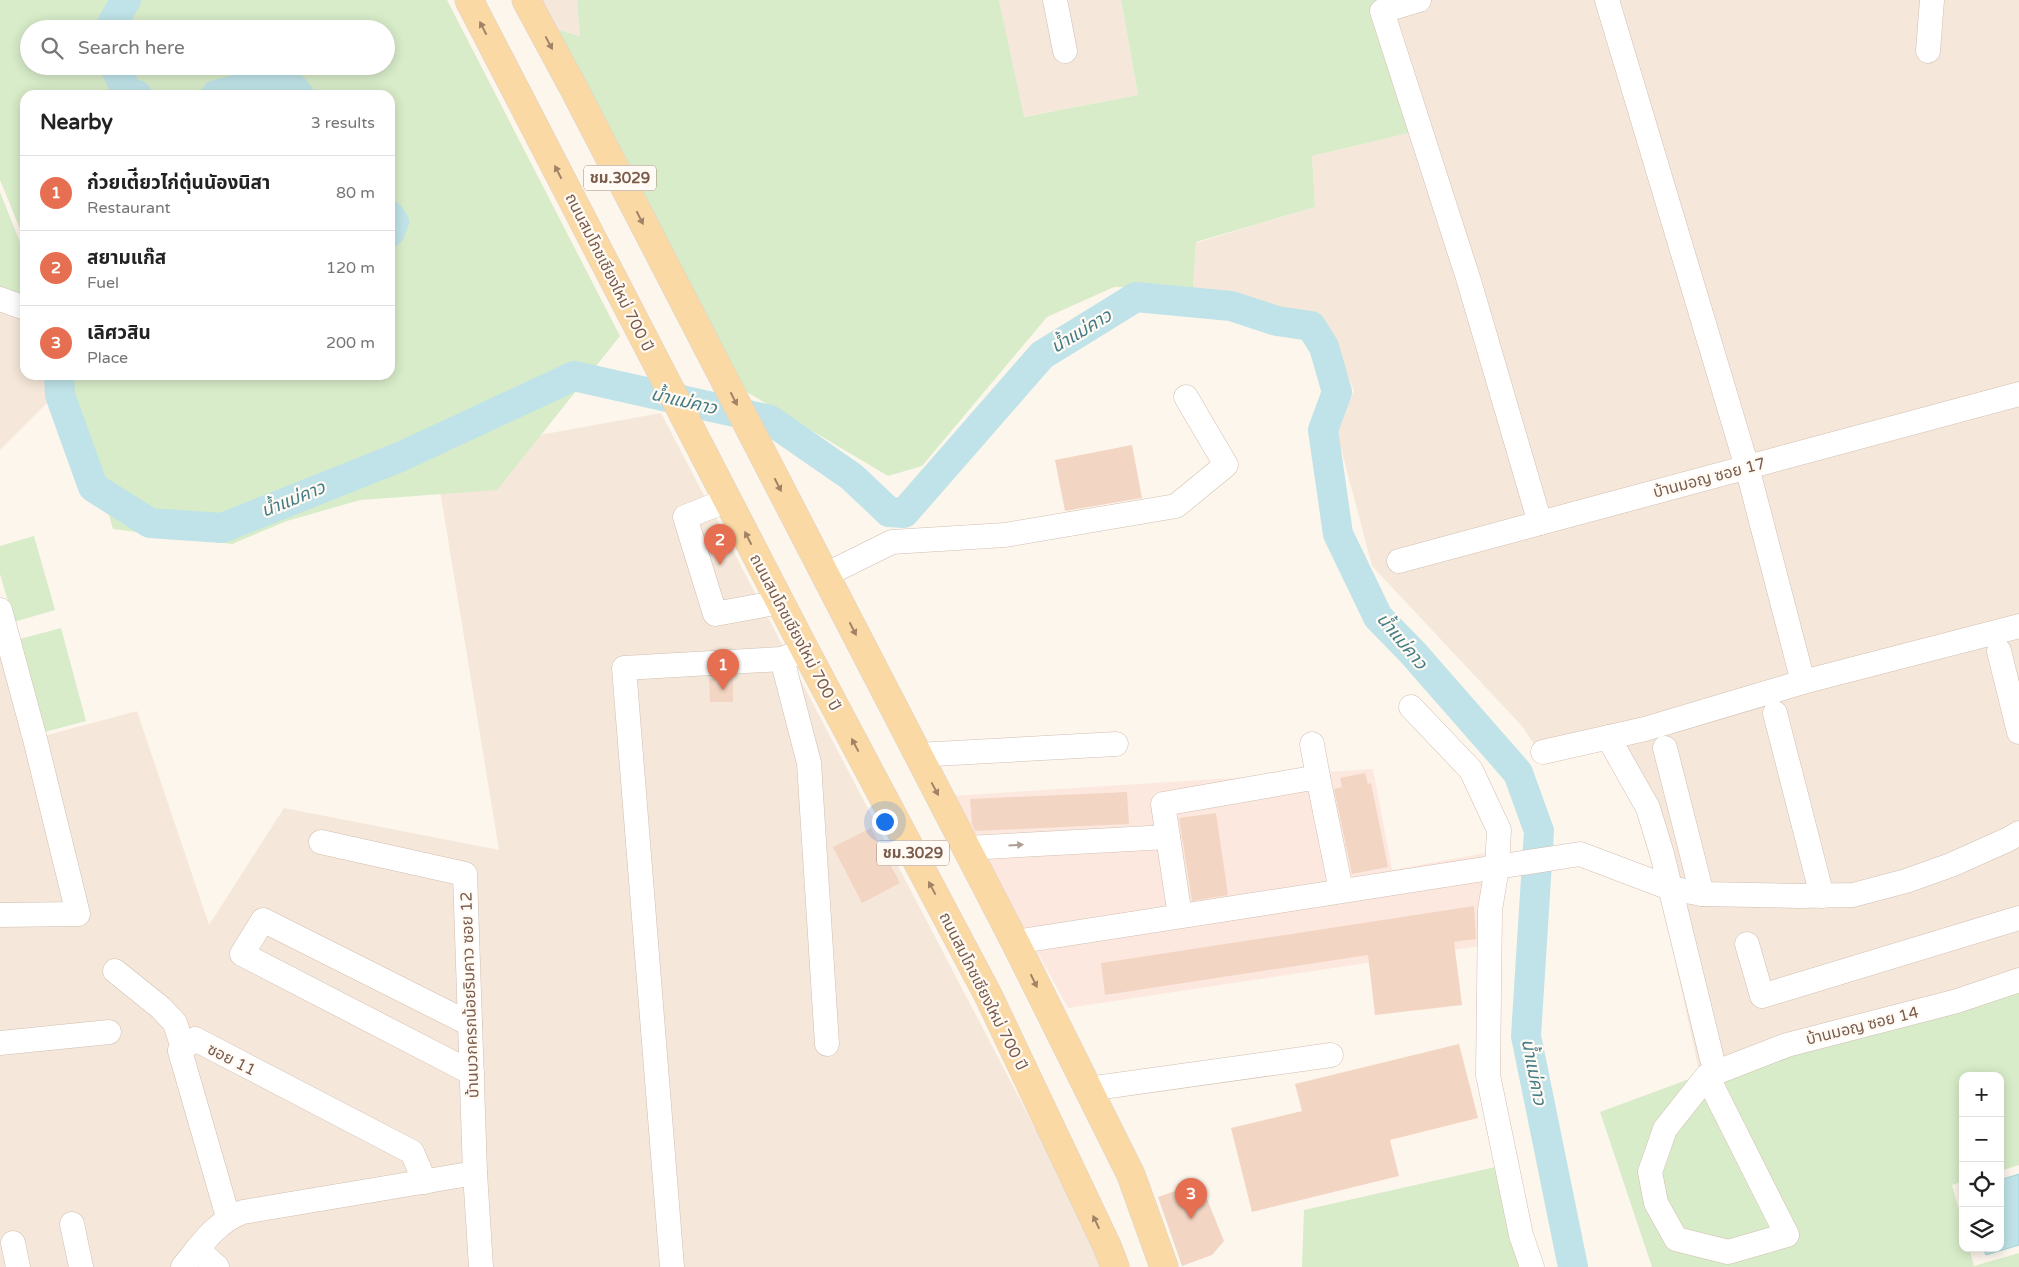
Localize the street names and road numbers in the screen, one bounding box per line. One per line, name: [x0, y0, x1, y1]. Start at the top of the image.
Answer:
road number: ชม.3029: [584, 166, 656, 190]
street label: ถนนสมโภชเชียงใหม่ 700 ปี: [560, 190, 658, 355]
street label: บ้านมอญ ซอย 17: [1651, 453, 1768, 503]
street label: ถนนสมโภชเชียงใหม่ 700 ปี: [745, 551, 845, 714]
road number: ชม.3029: [877, 840, 949, 866]
street label: บ้านบวกครกน้อยริมคาว ซอย 12: [456, 891, 484, 1099]
street label: ถนนสมโภชเชียงใหม่ 700 ปี: [934, 909, 1032, 1074]
street label: บ้านมอญ ซอย 14: [1804, 1002, 1921, 1050]
street label: ซอย 11: [204, 1039, 259, 1081]

